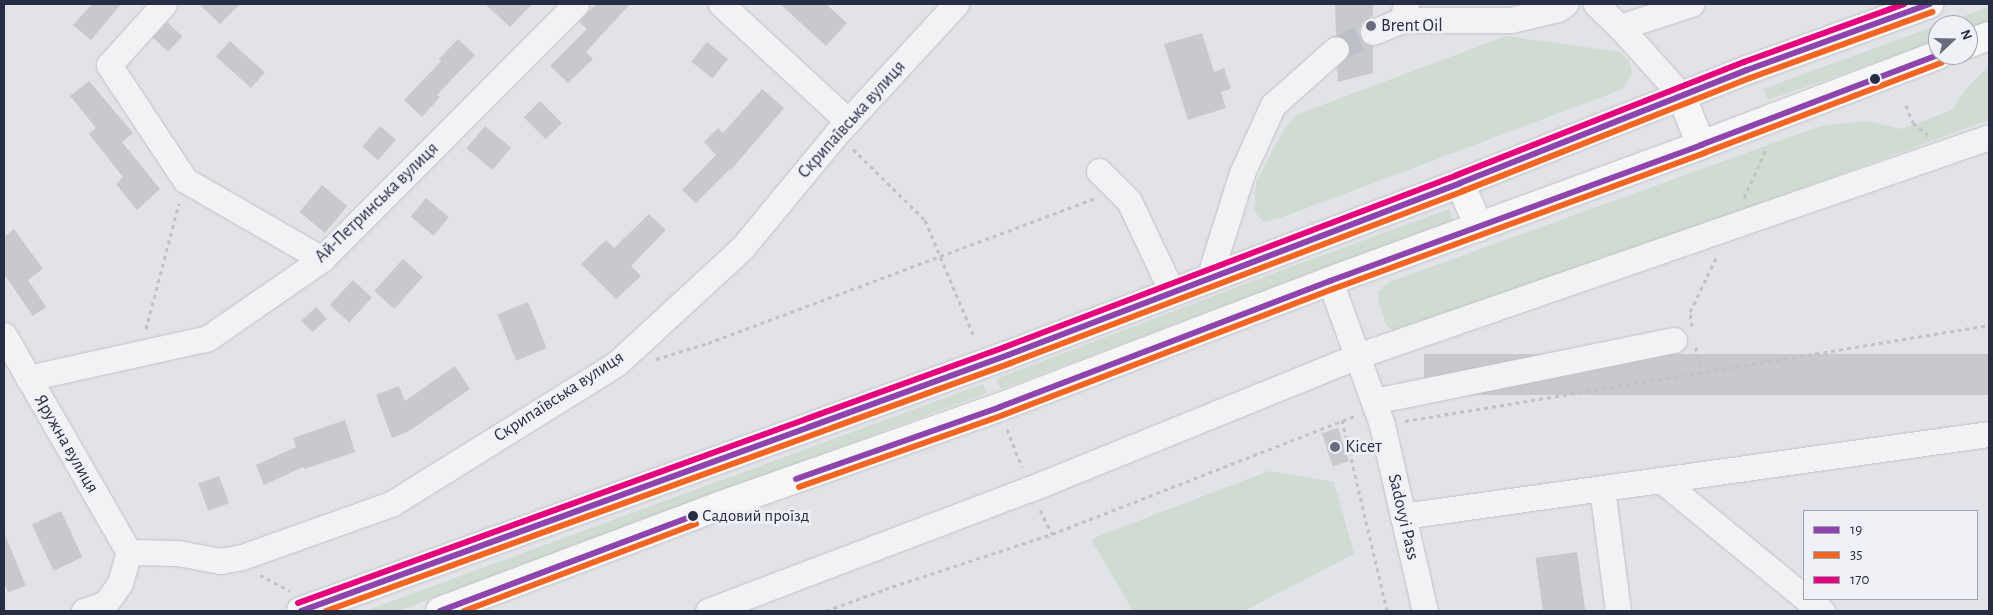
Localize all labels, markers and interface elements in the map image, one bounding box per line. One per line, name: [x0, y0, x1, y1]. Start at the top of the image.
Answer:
place label: Brent Oil: [1381, 15, 1443, 37]
north arrow: [1928, 15, 1978, 65]
marker: Brent Oil: [1365, 20, 1377, 32]
text: N: [1958, 28, 1974, 42]
street label: Скрипаївська вулиця: [793, 57, 911, 183]
unlabelled marker: [1870, 74, 1880, 84]
street label: Ай-Петринська вулиця: [311, 138, 443, 268]
street label: Скрипаївська вулиця: [490, 347, 628, 447]
street label: Яружна вулиця: [29, 391, 103, 497]
place label: Кісет: [1345, 436, 1382, 458]
marker: Кісет: [1329, 441, 1341, 453]
street label: Sadovyi Pass: [1383, 472, 1423, 562]
place label: Садовий проїзд: [702, 506, 809, 526]
legend: [1803, 510, 1978, 600]
marker: Садовий проїзд: [688, 511, 698, 521]
text: 19: [1850, 522, 1862, 537]
text: 35: [1850, 547, 1862, 562]
text: 170: [1850, 572, 1869, 587]

